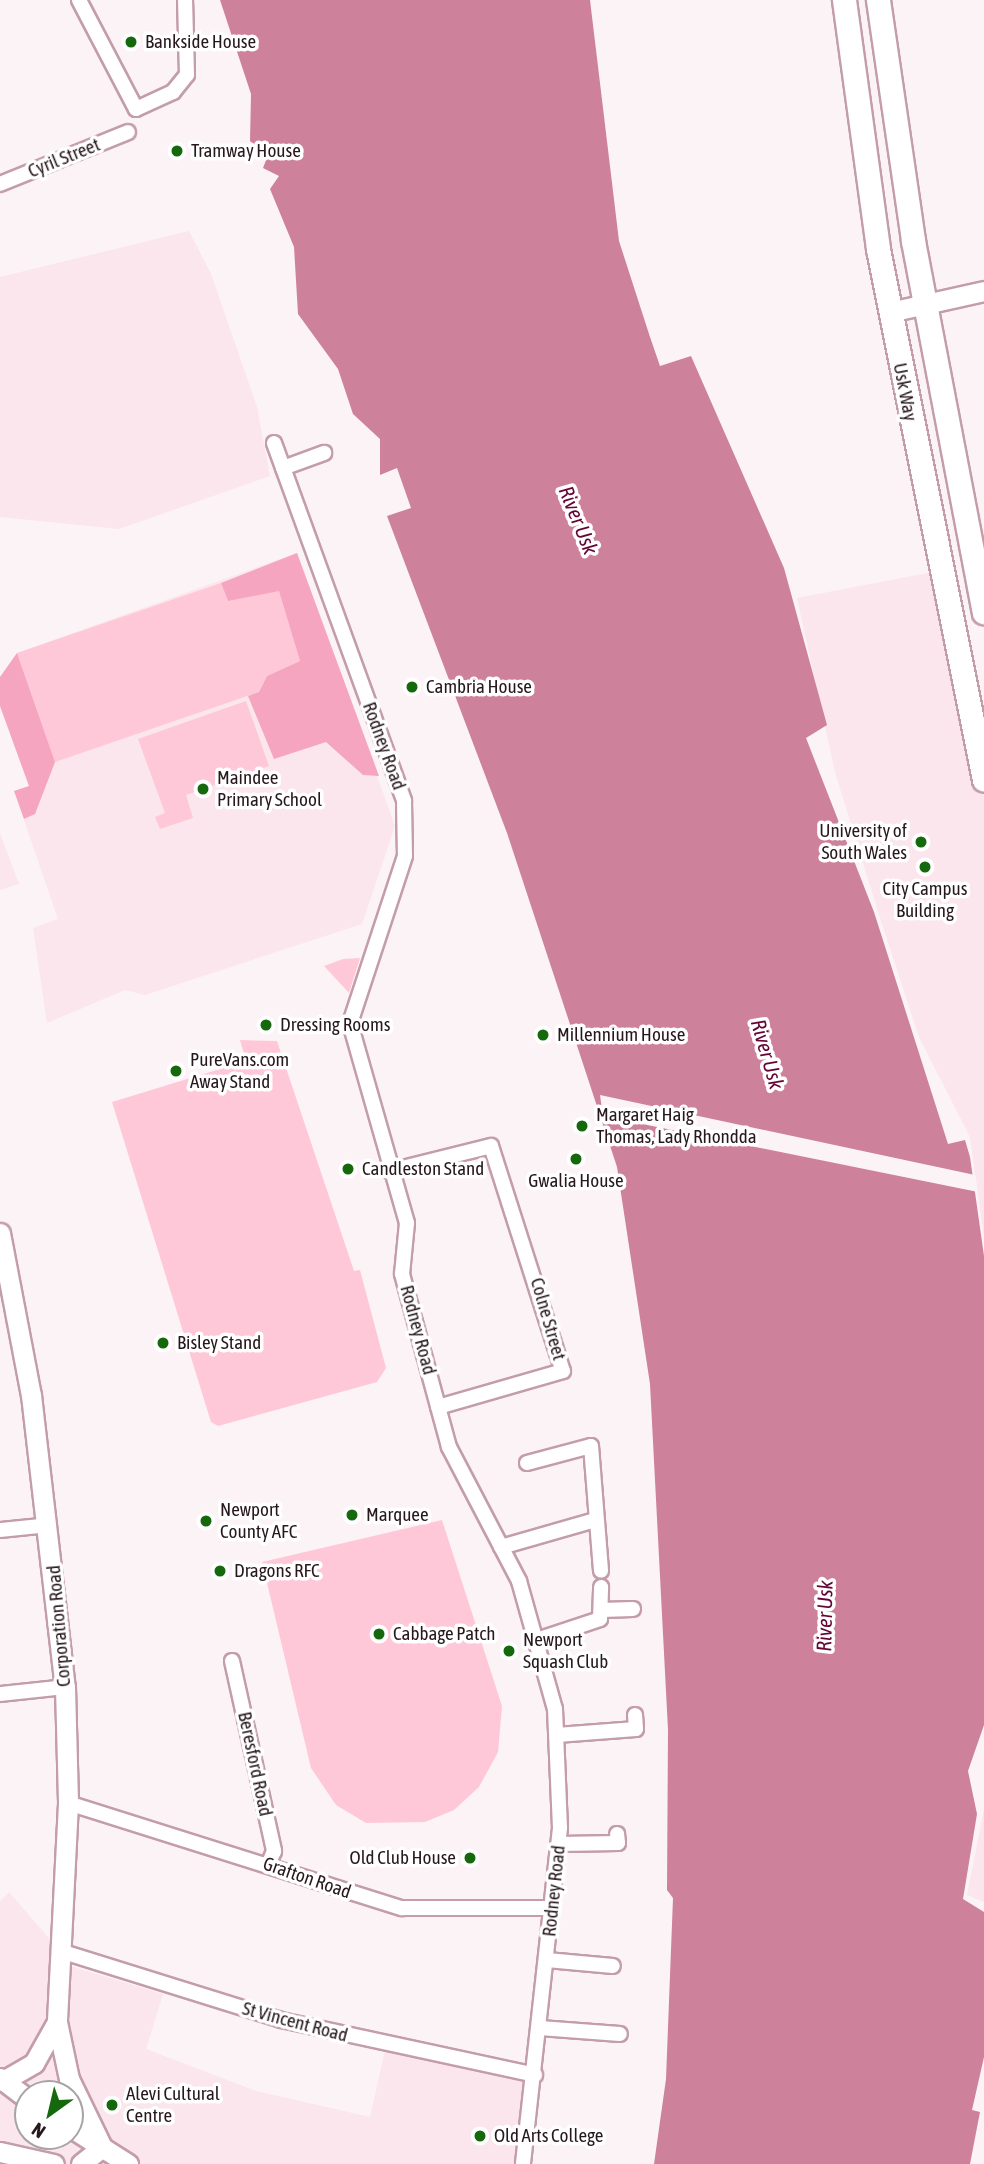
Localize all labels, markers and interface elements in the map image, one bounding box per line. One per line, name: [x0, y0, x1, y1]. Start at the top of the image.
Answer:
place label: Bankside House: [145, 31, 256, 53]
marker: Bankside House: [123, 34, 139, 50]
street label: Cyril Street: [25, 133, 103, 183]
place label: Tramway House: [191, 140, 301, 162]
marker: Tramway House: [169, 143, 185, 159]
street label: Usk Way: [888, 361, 922, 423]
water label: River Usk: [554, 482, 604, 558]
place label: Cambria House: [426, 676, 532, 698]
marker: Cambria House: [404, 679, 420, 695]
street label: Rodney Road: [358, 699, 410, 793]
place label: Maindee Primary School: [217, 767, 322, 811]
marker: Maindee Primary School: [195, 781, 211, 797]
place label: University of South Wales: [819, 820, 907, 864]
marker: University of South Wales: [913, 834, 929, 850]
marker: City Campus Building: [917, 859, 933, 875]
place label: City Campus Building: [883, 878, 967, 922]
place label: Dressing Rooms: [280, 1014, 390, 1036]
water label: River Usk: [746, 1016, 790, 1092]
marker: Dressing Rooms: [258, 1017, 274, 1033]
place label: Millennium House: [557, 1024, 685, 1046]
marker: Millennium House: [535, 1027, 551, 1043]
place label: PureVans.com Away Stand: [190, 1049, 289, 1093]
marker: PureVans.com Away Stand: [168, 1063, 184, 1079]
place label: Margaret Haig Thomas, Lady Rhondda: [596, 1104, 757, 1148]
marker: Margaret Haig Thomas, Lady Rhondda: [574, 1118, 590, 1134]
marker: Gwalia House: [568, 1151, 584, 1167]
place label: Candleston Stand: [362, 1158, 484, 1180]
marker: Candleston Stand: [340, 1161, 356, 1177]
place label: Gwalia House: [528, 1170, 624, 1192]
street label: Colne Street: [525, 1275, 571, 1363]
street label: Rodney Road: [395, 1283, 441, 1377]
place label: Bisley Stand: [177, 1332, 261, 1354]
marker: Bisley Stand: [155, 1335, 171, 1351]
place label: Newport County AFC: [220, 1499, 297, 1543]
place label: Marquee: [366, 1504, 429, 1526]
marker: Marquee: [344, 1507, 360, 1523]
marker: Newport County AFC: [198, 1513, 214, 1529]
place label: Dragons RFC: [234, 1560, 320, 1582]
marker: Dragons RFC: [212, 1563, 228, 1579]
street label: Corporation Road: [42, 1564, 76, 1688]
water label: River Usk: [811, 1580, 837, 1652]
place label: Cabbage Patch: [393, 1623, 496, 1645]
marker: Cabbage Patch: [371, 1626, 387, 1642]
place label: Newport Squash Club: [523, 1629, 608, 1673]
marker: Newport Squash Club: [501, 1643, 517, 1659]
street label: Beresford Road: [233, 1710, 277, 1818]
street label: Rodney Road: [538, 1844, 570, 1938]
place label: Old Club House: [350, 1847, 456, 1869]
marker: Old Club House: [462, 1850, 478, 1866]
street label: Grafton Road: [260, 1852, 354, 1904]
street label: St Vincent Road: [240, 1997, 350, 2047]
north arrow: [14, 2080, 84, 2150]
place label: Alevi Cultural Centre: [126, 2083, 220, 2127]
marker: Alevi Cultural Centre: [104, 2097, 120, 2113]
text: N: [28, 2118, 49, 2143]
place label: Old Arts College: [494, 2125, 603, 2147]
marker: Old Arts College: [472, 2128, 488, 2144]

